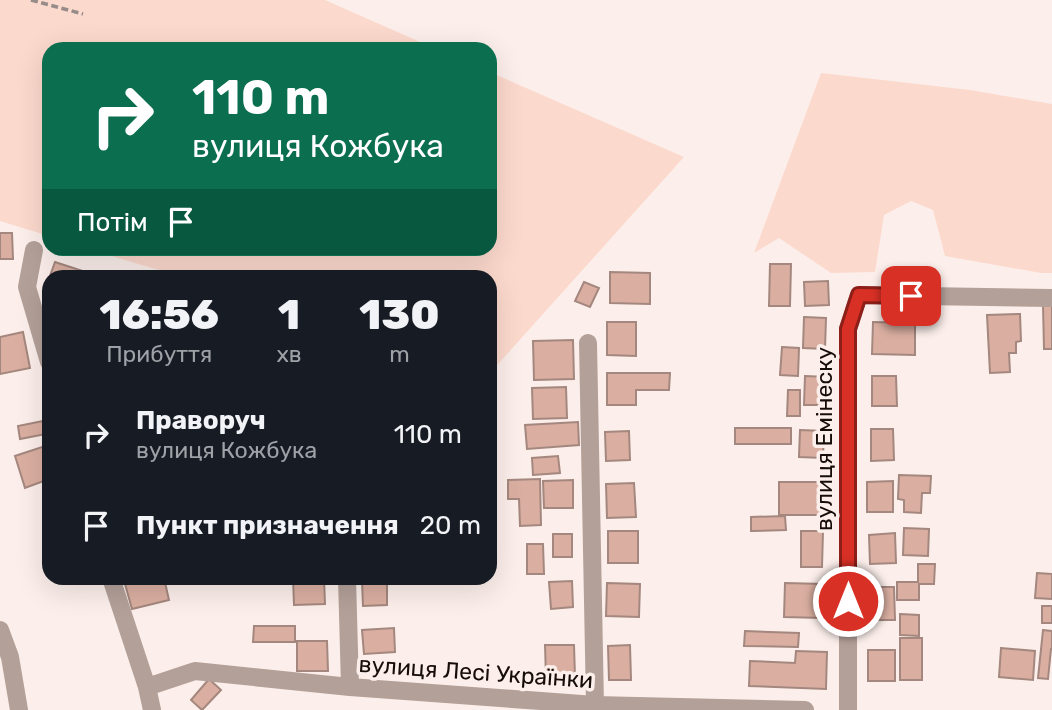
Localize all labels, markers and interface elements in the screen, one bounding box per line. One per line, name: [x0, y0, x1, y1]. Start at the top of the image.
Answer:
text: 110 m: [192, 68, 329, 126]
icon: right: [77, 70, 168, 161]
text: вулиця Кожбука: [192, 127, 444, 165]
icon: arrive: [162, 203, 200, 241]
text: Потім: [77, 207, 148, 238]
pin: [881, 266, 941, 326]
icon: arrive: [892, 277, 930, 315]
text: 16:56: [100, 290, 219, 340]
text: 1: [278, 290, 300, 340]
text: 130: [359, 290, 440, 340]
text: Прибуття: [106, 340, 212, 368]
text: хв: [276, 340, 302, 368]
text: m: [389, 340, 410, 368]
street label: вулиця Емінеску: [810, 347, 838, 531]
text: Праворуч: [136, 405, 266, 436]
icon: right: [77, 416, 115, 454]
text: 110 m: [394, 419, 462, 450]
text: вулиця Кожбука: [136, 436, 317, 464]
icon: arrive: [77, 507, 115, 545]
text: Пункт призначення: [136, 510, 399, 541]
text: 20 m: [420, 510, 481, 541]
position arrow: [811, 564, 885, 638]
street label: вулиця Лесі Українки: [358, 650, 594, 694]

